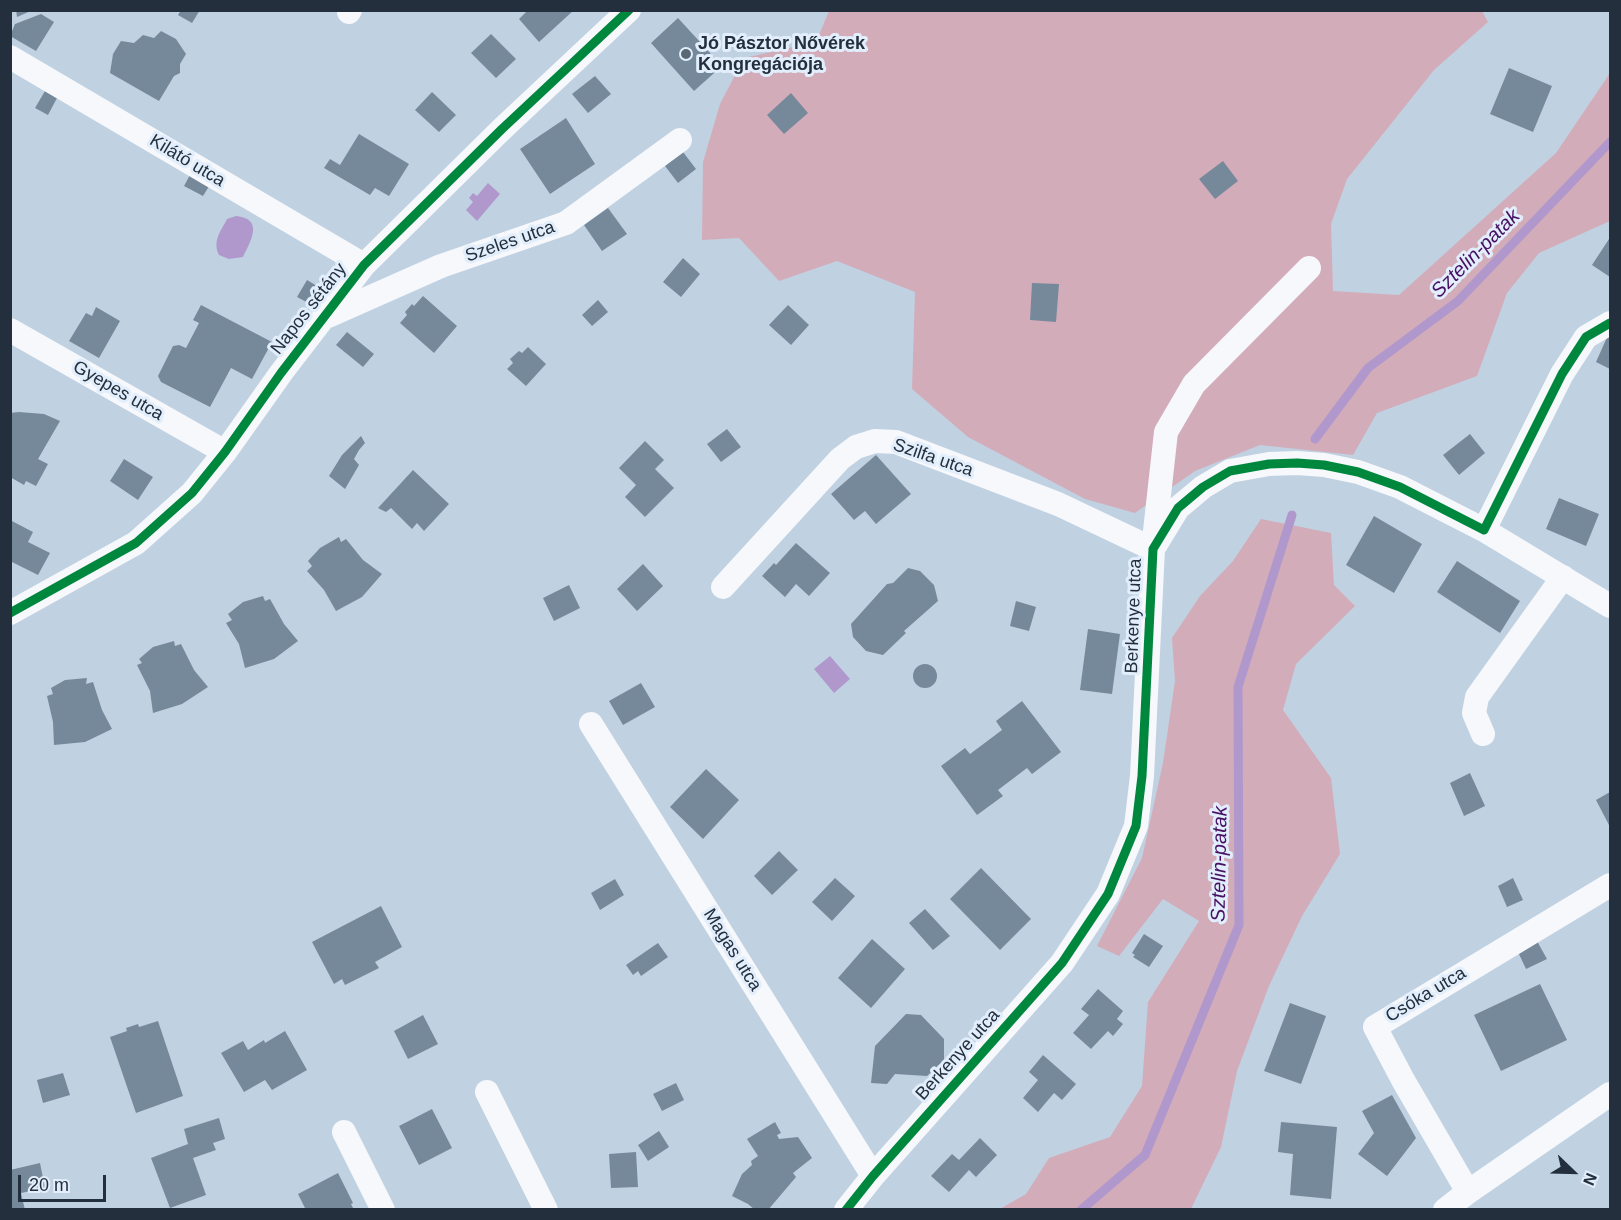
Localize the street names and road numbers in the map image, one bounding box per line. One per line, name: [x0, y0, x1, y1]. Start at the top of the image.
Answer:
street label: Kilátó utca: [145, 130, 229, 192]
street label: Szeles utca: [462, 217, 558, 267]
street label: Napos sétány: [267, 259, 351, 359]
street label: Gyepes utca: [69, 356, 167, 426]
street label: Szilfa utca: [890, 434, 976, 482]
street label: Berkenye utca: [1121, 558, 1147, 674]
street label: Magas utca: [698, 905, 766, 995]
street label: Csóka utca: [1382, 963, 1470, 1027]
street label: Berkenye utca: [911, 1005, 1005, 1105]

